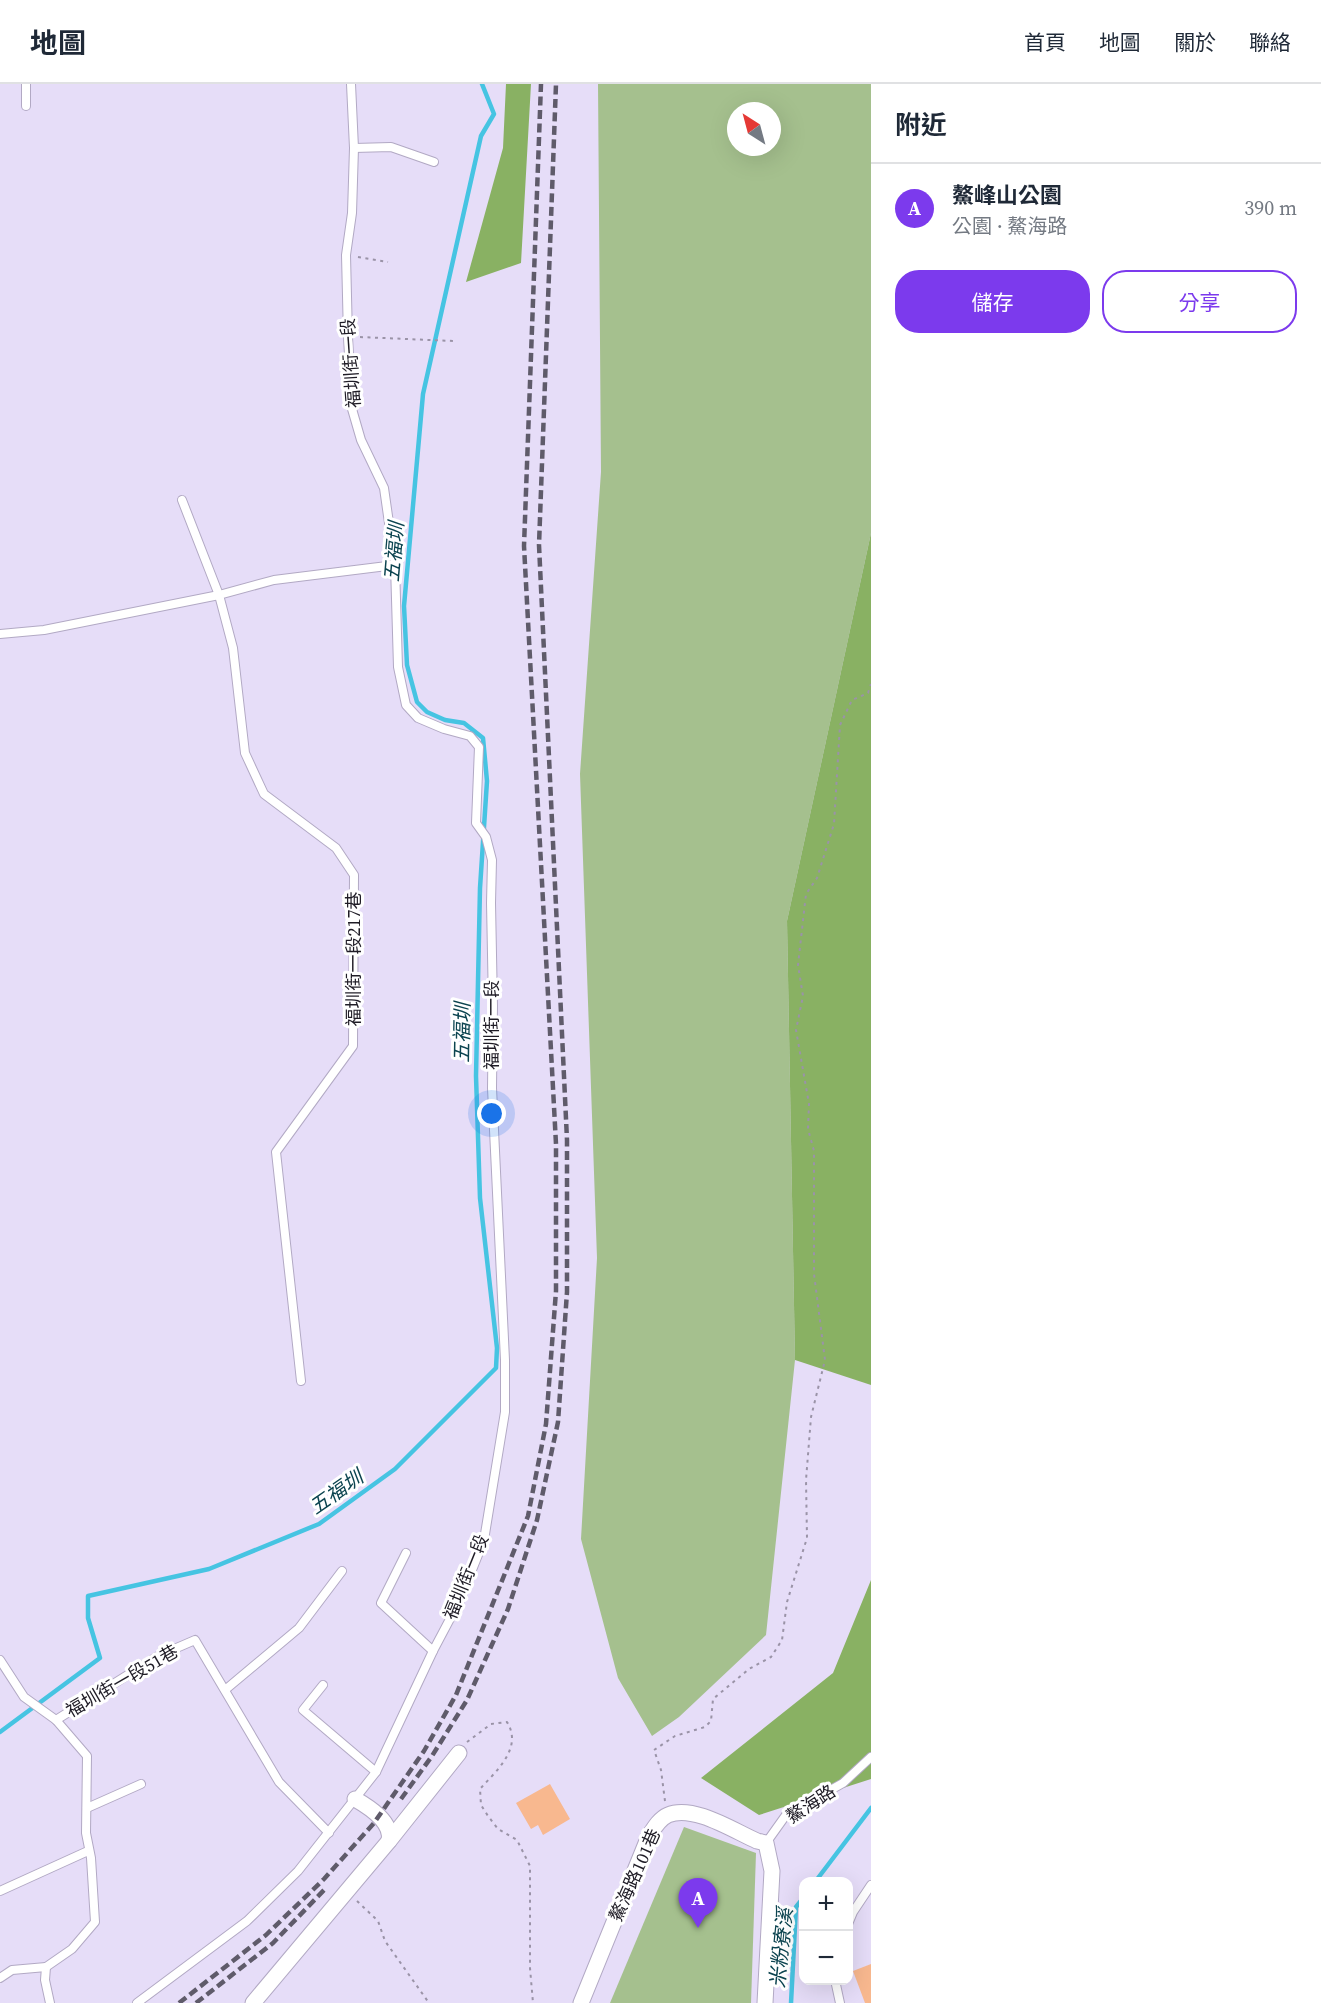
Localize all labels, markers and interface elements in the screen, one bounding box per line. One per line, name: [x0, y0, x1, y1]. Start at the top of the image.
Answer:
text: 地圖: [30, 24, 86, 62]
text: 首頁: [1024, 28, 1066, 57]
text: 地圖: [1099, 28, 1141, 57]
text: 關於: [1174, 28, 1216, 57]
text: 聯絡: [1249, 28, 1291, 57]
north arrow: [727, 102, 781, 156]
text: 附近: [895, 107, 947, 143]
text: 鰲峰山公園: [952, 180, 1062, 210]
text: A: [908, 194, 921, 222]
text: 390 m: [1244, 194, 1297, 222]
text: 公園 · 鰲海路: [952, 212, 1067, 240]
button: 儲存: [895, 270, 1090, 333]
button: 分享: [1102, 270, 1297, 333]
street label: 福圳街一段: [335, 317, 366, 409]
water label: 五福圳: [377, 518, 411, 583]
street label: 福圳街一段217巷: [341, 892, 366, 1027]
street label: 福圳街一段: [479, 980, 504, 1070]
water label: 五福圳: [447, 1000, 477, 1063]
your location: [477, 1099, 506, 1128]
water label: 五福圳: [303, 1462, 371, 1521]
street label: 福圳街一段: [437, 1530, 494, 1623]
street label: 福圳街一段51巷: [61, 1638, 183, 1723]
street label: 鰲海路: [781, 1778, 840, 1829]
street label: 鰲海路101巷: [603, 1824, 666, 1925]
map controls: [799, 1877, 853, 1985]
button: +: [799, 1877, 853, 1931]
pin: A: [678, 1878, 718, 1928]
water label: 米粉寮溪: [763, 1904, 799, 1989]
button: −: [799, 1931, 853, 1985]

